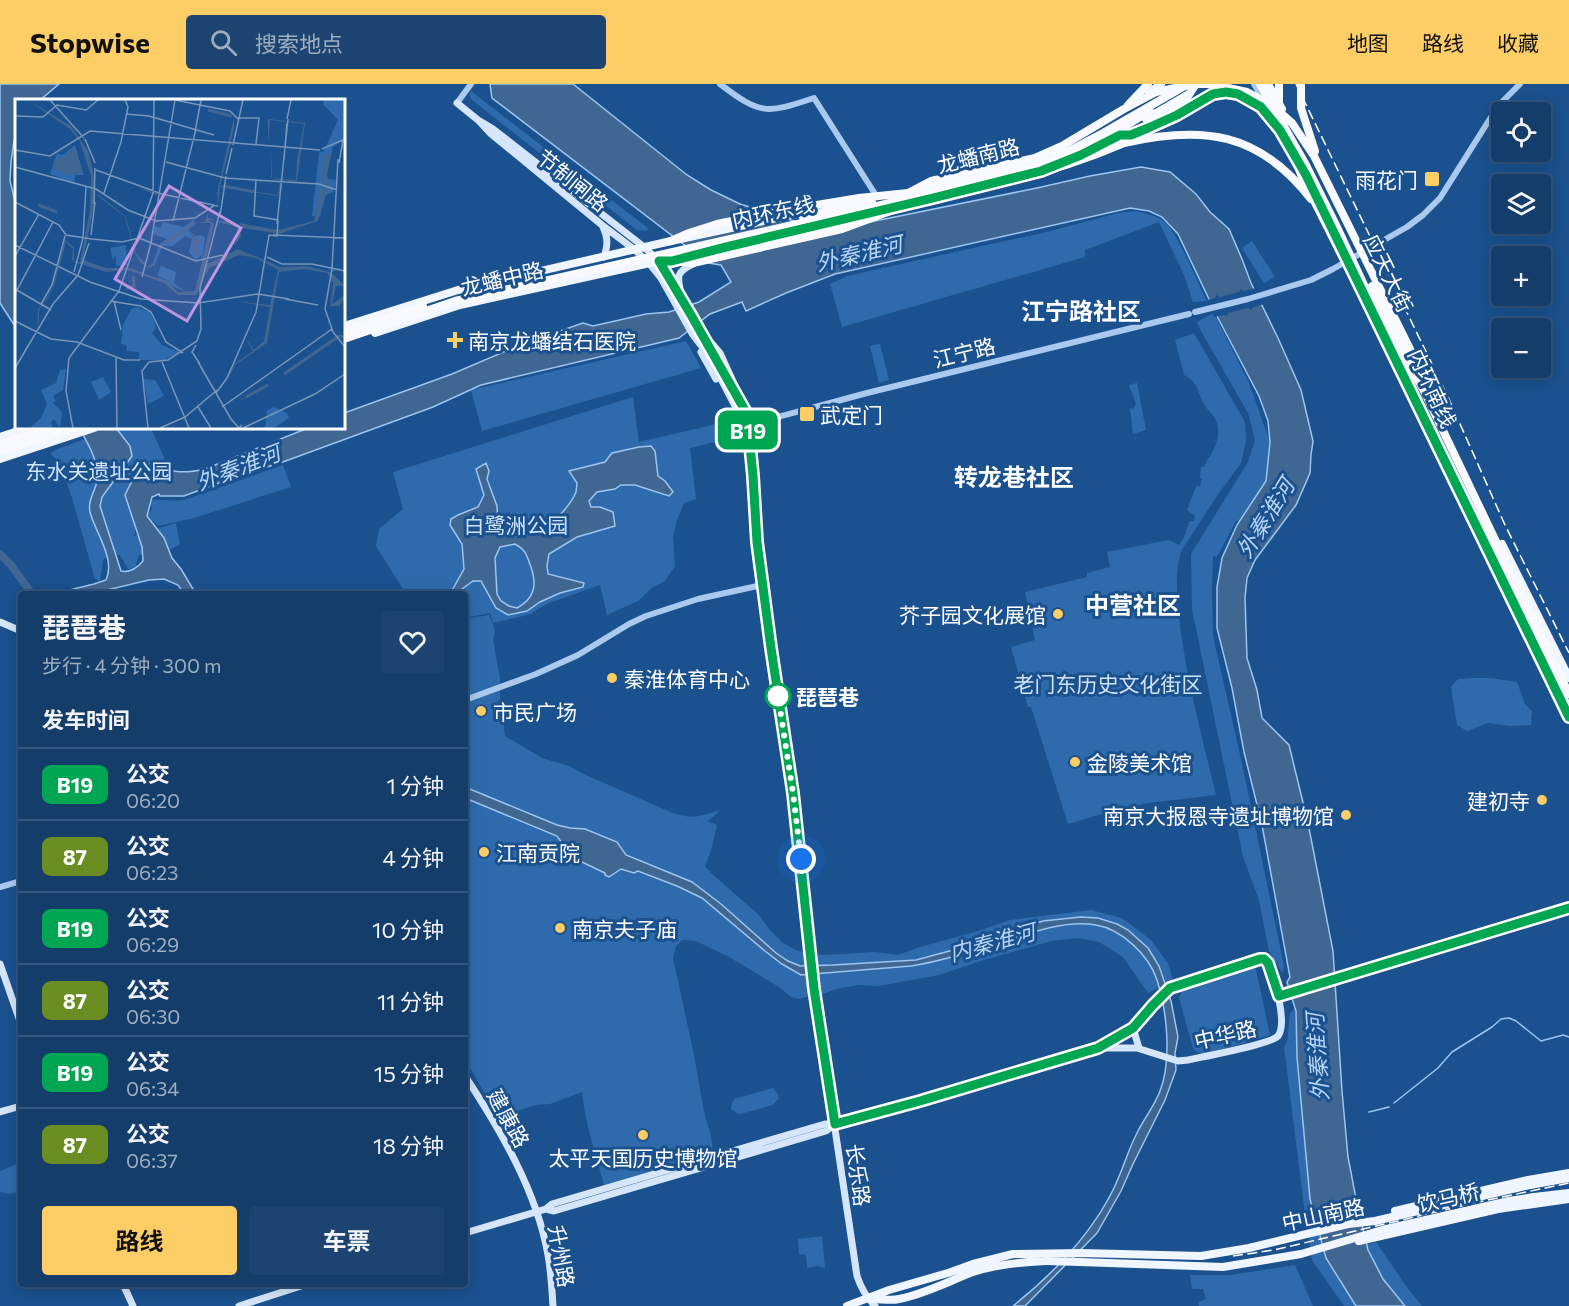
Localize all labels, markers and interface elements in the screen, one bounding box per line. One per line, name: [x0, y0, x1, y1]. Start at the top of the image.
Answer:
search box: [186, 15, 606, 69]
text: Stopwise: [30, 25, 150, 59]
icon: search: [207, 26, 240, 59]
text: 搜索地点: [255, 30, 343, 57]
text: 地图: [1347, 30, 1389, 55]
text: 路线: [1422, 30, 1464, 55]
text: 收藏: [1497, 30, 1539, 55]
inset map: [15, 99, 345, 429]
map controls: [1491, 102, 1551, 378]
button: locate: [1491, 102, 1551, 162]
street label: 龙蟠南路: [934, 133, 1022, 177]
street label: 节制闸路: [532, 144, 614, 216]
place label: 雨花门: [1355, 167, 1418, 192]
marker: 雨花门: [1423, 170, 1441, 188]
button: layers: [1491, 174, 1551, 234]
street label: 内环东线: [729, 190, 817, 232]
water label: 外秦淮河: [813, 229, 909, 276]
street label: 应天大街: [1359, 230, 1419, 316]
button: +: [1491, 246, 1551, 306]
street label: 龙蟠中路: [458, 256, 546, 300]
district label: 江宁路社区: [1021, 296, 1141, 325]
button: −: [1491, 318, 1551, 378]
place label: 南京龙蟠结石医院: [468, 328, 636, 353]
marker: 南京龙蟠结石医院: [446, 331, 464, 349]
street label: 江宁路: [930, 332, 998, 372]
street label: 内环南线: [1404, 345, 1462, 431]
place label: 武定门: [820, 402, 883, 427]
marker: 武定门: [798, 405, 816, 423]
line badge: B19: [714, 410, 783, 450]
text: B19: [730, 418, 766, 443]
water label: 外秦淮河: [192, 437, 288, 495]
park label: 东水关遗址公园: [26, 458, 173, 483]
district label: 转龙巷社区: [954, 462, 1074, 491]
water label: 外秦淮河: [1230, 470, 1302, 562]
park label: 白鹭洲公园: [464, 512, 569, 537]
district label: 中营社区: [1085, 590, 1181, 619]
place label: 芥子园文化展馆: [899, 602, 1046, 627]
marker: 芥子园文化展馆: [1051, 607, 1065, 621]
text: 琵琶巷: [42, 610, 126, 644]
button: heart: [381, 611, 444, 674]
text: 步行 · 4 分钟 · 300 m: [42, 653, 221, 677]
place label: 秦淮体育中心: [624, 666, 750, 691]
marker: 秦淮体育中心: [605, 671, 619, 685]
park label: 老门东历史文化街区: [1014, 671, 1203, 696]
marker: 琵琶巷: [765, 683, 791, 709]
place label: 琵琶巷: [796, 684, 859, 709]
place label: 市民广场: [493, 699, 577, 724]
marker: 市民广场: [474, 704, 488, 718]
text: 发车时间: [42, 706, 130, 733]
place label: 金陵美术馆: [1087, 750, 1192, 775]
marker: 金陵美术馆: [1068, 755, 1082, 769]
text: 公交: [126, 760, 170, 787]
text: B19: [57, 772, 93, 797]
text: 1 分钟: [386, 772, 444, 799]
text: 06:20: [126, 788, 180, 812]
place label: 建初寺: [1467, 788, 1530, 813]
marker: 建初寺: [1535, 793, 1549, 807]
place label: 南京大报恩寺遗址博物馆: [1103, 803, 1334, 828]
marker: 南京大报恩寺遗址博物馆: [1339, 808, 1353, 822]
text: 公交: [126, 832, 170, 859]
place label: 江南贡院: [496, 840, 580, 865]
text: 87: [63, 844, 87, 869]
text: 4 分钟: [383, 844, 444, 871]
your location: [786, 844, 816, 874]
marker: 江南贡院: [477, 845, 491, 859]
text: 06:23: [126, 860, 178, 884]
text: 公交: [126, 904, 170, 931]
text: B19: [57, 916, 93, 941]
text: 10 分钟: [372, 916, 444, 943]
place label: 南京夫子庙: [572, 916, 677, 941]
water label: 内秦淮河: [946, 917, 1042, 966]
marker: 南京夫子庙: [553, 921, 567, 935]
text: 06:29: [126, 932, 179, 956]
text: 公交: [126, 976, 170, 1003]
text: 87: [63, 988, 87, 1013]
text: 11 分钟: [377, 988, 444, 1015]
text: 06:30: [126, 1004, 180, 1028]
water label: 外秦淮河: [1300, 1008, 1334, 1102]
street label: 中华路: [1191, 1015, 1259, 1053]
text: 公交: [126, 1048, 170, 1075]
text: B19: [57, 1060, 93, 1085]
text: 15 分钟: [374, 1060, 444, 1087]
text: 06:34: [126, 1076, 179, 1100]
street label: 建康路: [483, 1084, 535, 1152]
text: 公交: [126, 1120, 170, 1147]
marker: 太平天国历史博物馆: [636, 1128, 650, 1142]
text: 87: [63, 1132, 87, 1157]
text: 18 分钟: [373, 1132, 444, 1159]
street label: 长乐路: [842, 1142, 876, 1208]
place label: 太平天国历史博物馆: [549, 1145, 738, 1170]
text: 06:37: [126, 1148, 178, 1172]
street label: 饮马桥: [1414, 1178, 1482, 1216]
street label: 中山南路: [1279, 1193, 1367, 1235]
button: 路线: [42, 1206, 237, 1275]
button: 车票: [249, 1206, 444, 1275]
street label: 升州路: [544, 1223, 580, 1289]

